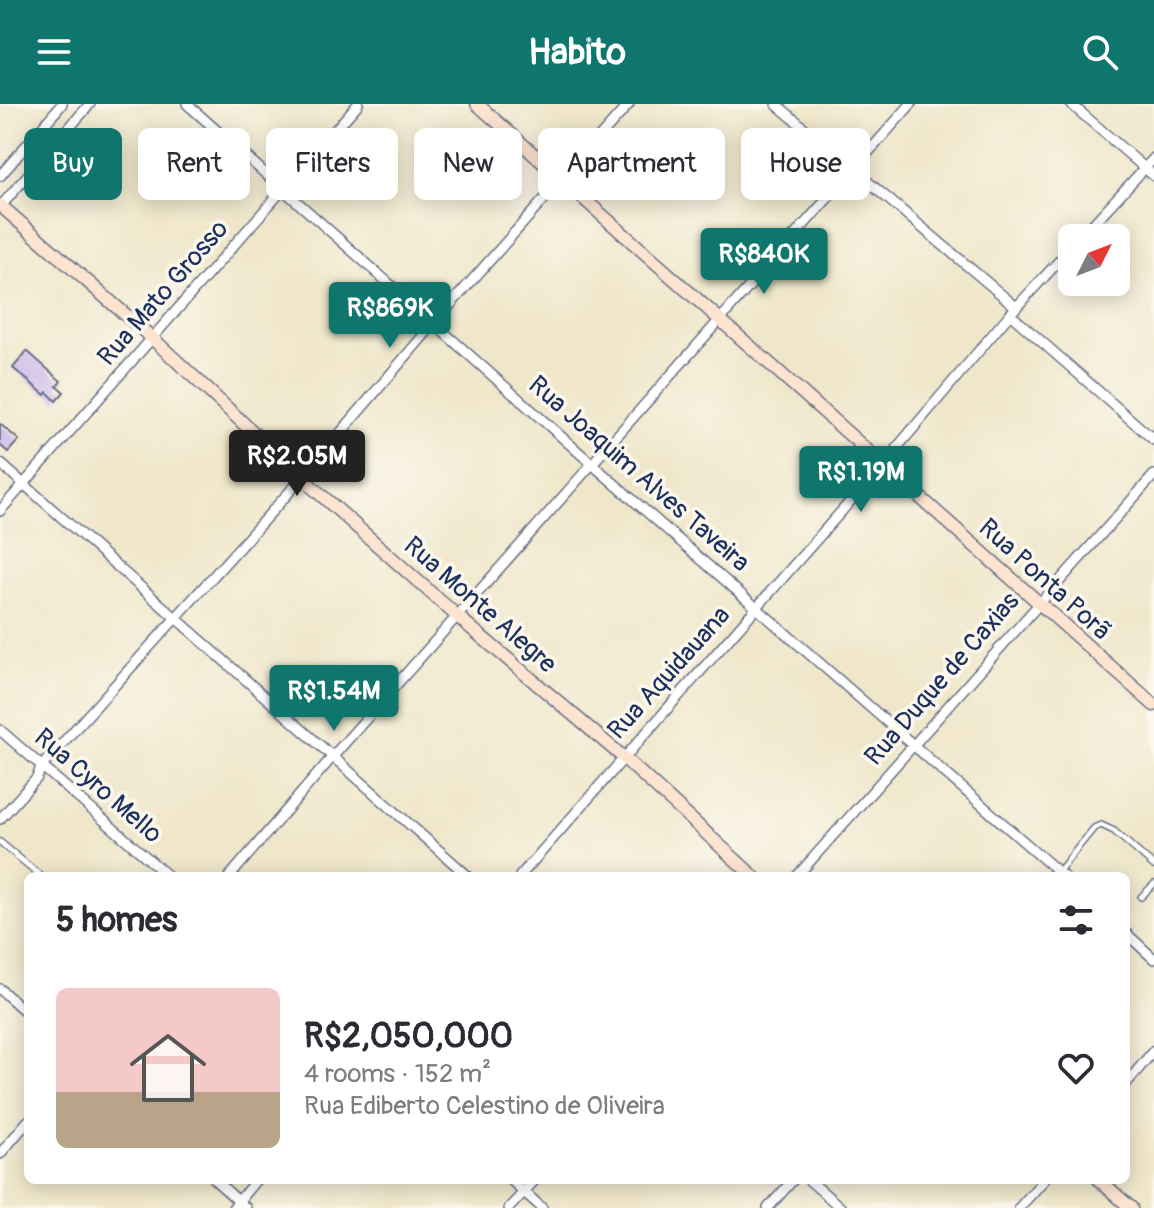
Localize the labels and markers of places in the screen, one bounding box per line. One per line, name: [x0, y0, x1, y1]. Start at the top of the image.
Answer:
pin: R$840K: [699, 228, 829, 296]
pin: R$869K: [325, 282, 455, 350]
pin: R$2.05M: [223, 430, 371, 498]
pin: R$1.19M: [787, 446, 935, 514]
pin: R$1.54M: [260, 665, 408, 733]

